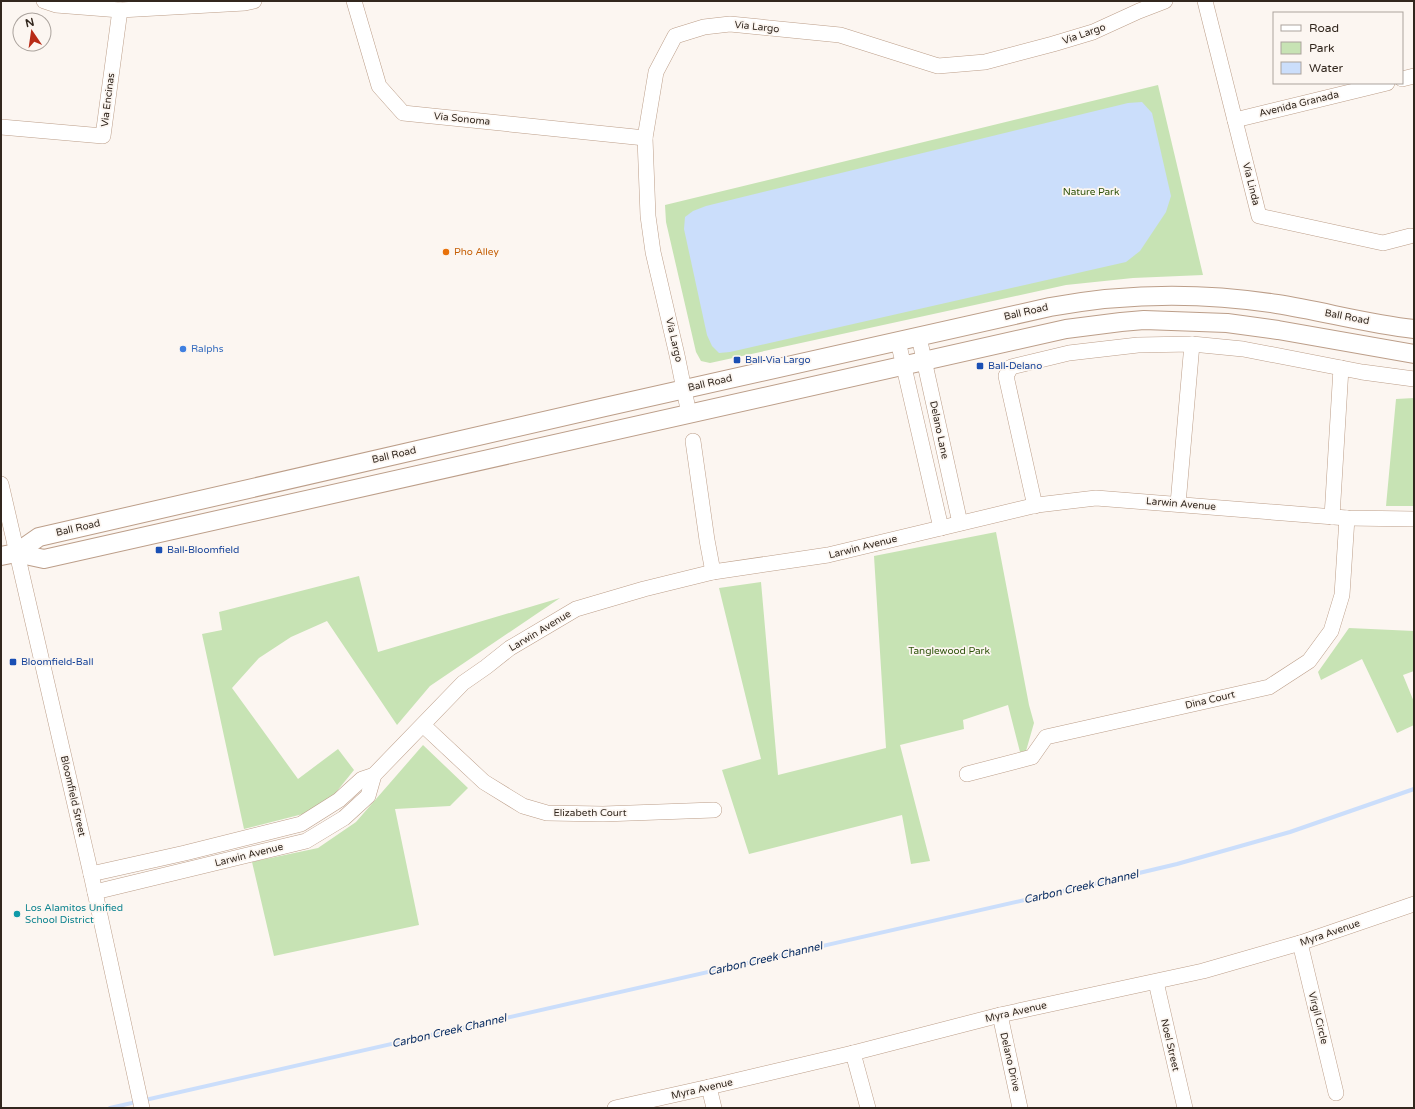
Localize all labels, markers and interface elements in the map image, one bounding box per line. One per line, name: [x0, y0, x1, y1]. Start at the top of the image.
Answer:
north arrow: [12, 12, 52, 52]
legend: [1273, 12, 1403, 84]
text: N: [24, 15, 36, 30]
street label: Via Largo: [734, 19, 780, 35]
street label: Via Largo: [1061, 21, 1107, 47]
text: Road: [1309, 21, 1339, 35]
text: Park: [1309, 41, 1335, 55]
text: Water: [1309, 61, 1344, 75]
street label: Via Encinas: [99, 72, 117, 128]
street label: Avenida Granada: [1258, 88, 1340, 120]
street label: Via Sonoma: [433, 110, 491, 128]
street label: Via Linda: [1240, 161, 1262, 207]
park label: Nature Park: [1063, 186, 1120, 198]
place label: Pho Alley: [454, 246, 499, 258]
marker: Pho Alley: [441, 247, 451, 257]
street label: Ball Road: [1003, 301, 1049, 323]
street label: Ball Road: [1324, 307, 1370, 327]
street label: Via Largo: [663, 317, 685, 363]
place label: Ralphs: [191, 343, 224, 355]
marker: Ralphs: [178, 344, 188, 354]
place label: Ball-Via Largo: [745, 354, 811, 366]
marker: Ball-Via Largo: [732, 355, 742, 365]
place label: Ball-Delano: [988, 360, 1042, 372]
marker: Ball-Delano: [975, 361, 985, 371]
street label: Ball Road: [687, 372, 733, 394]
street label: Delano Lane: [927, 400, 951, 460]
street label: Ball Road: [371, 444, 417, 466]
street label: Larwin Avenue: [1146, 495, 1217, 513]
street label: Ball Road: [55, 517, 101, 539]
street label: Larwin Avenue: [828, 533, 899, 561]
place label: Ball-Bloomfield: [167, 544, 239, 556]
marker: Ball-Bloomfield: [154, 545, 164, 555]
street label: Larwin Avenue: [507, 608, 573, 654]
park label: Tanglewood Park: [908, 645, 990, 657]
place label: Bloomfield-Ball: [21, 656, 93, 668]
marker: Bloomfield-Ball: [8, 657, 18, 667]
street label: Dina Court: [1184, 688, 1236, 712]
street label: Bloomfield Street: [58, 754, 88, 838]
street label: Elizabeth Court: [553, 807, 627, 819]
street label: Larwin Avenue: [214, 841, 285, 869]
water label: Carbon Creek Channel: [1023, 867, 1141, 906]
place label: Los Alamitos Unified School District: [25, 902, 123, 926]
marker: Los Alamitos Unified School District: [12, 909, 22, 919]
street label: Myra Avenue: [1298, 917, 1362, 949]
water label: Carbon Creek Channel: [707, 939, 825, 978]
street label: Virgil Circle: [1306, 991, 1330, 1046]
street label: Myra Avenue: [984, 999, 1048, 1025]
water label: Carbon Creek Channel: [391, 1011, 509, 1050]
street label: Noel Street: [1158, 1018, 1182, 1072]
street label: Delano Drive: [997, 1031, 1023, 1093]
street label: Myra Avenue: [670, 1076, 734, 1102]

